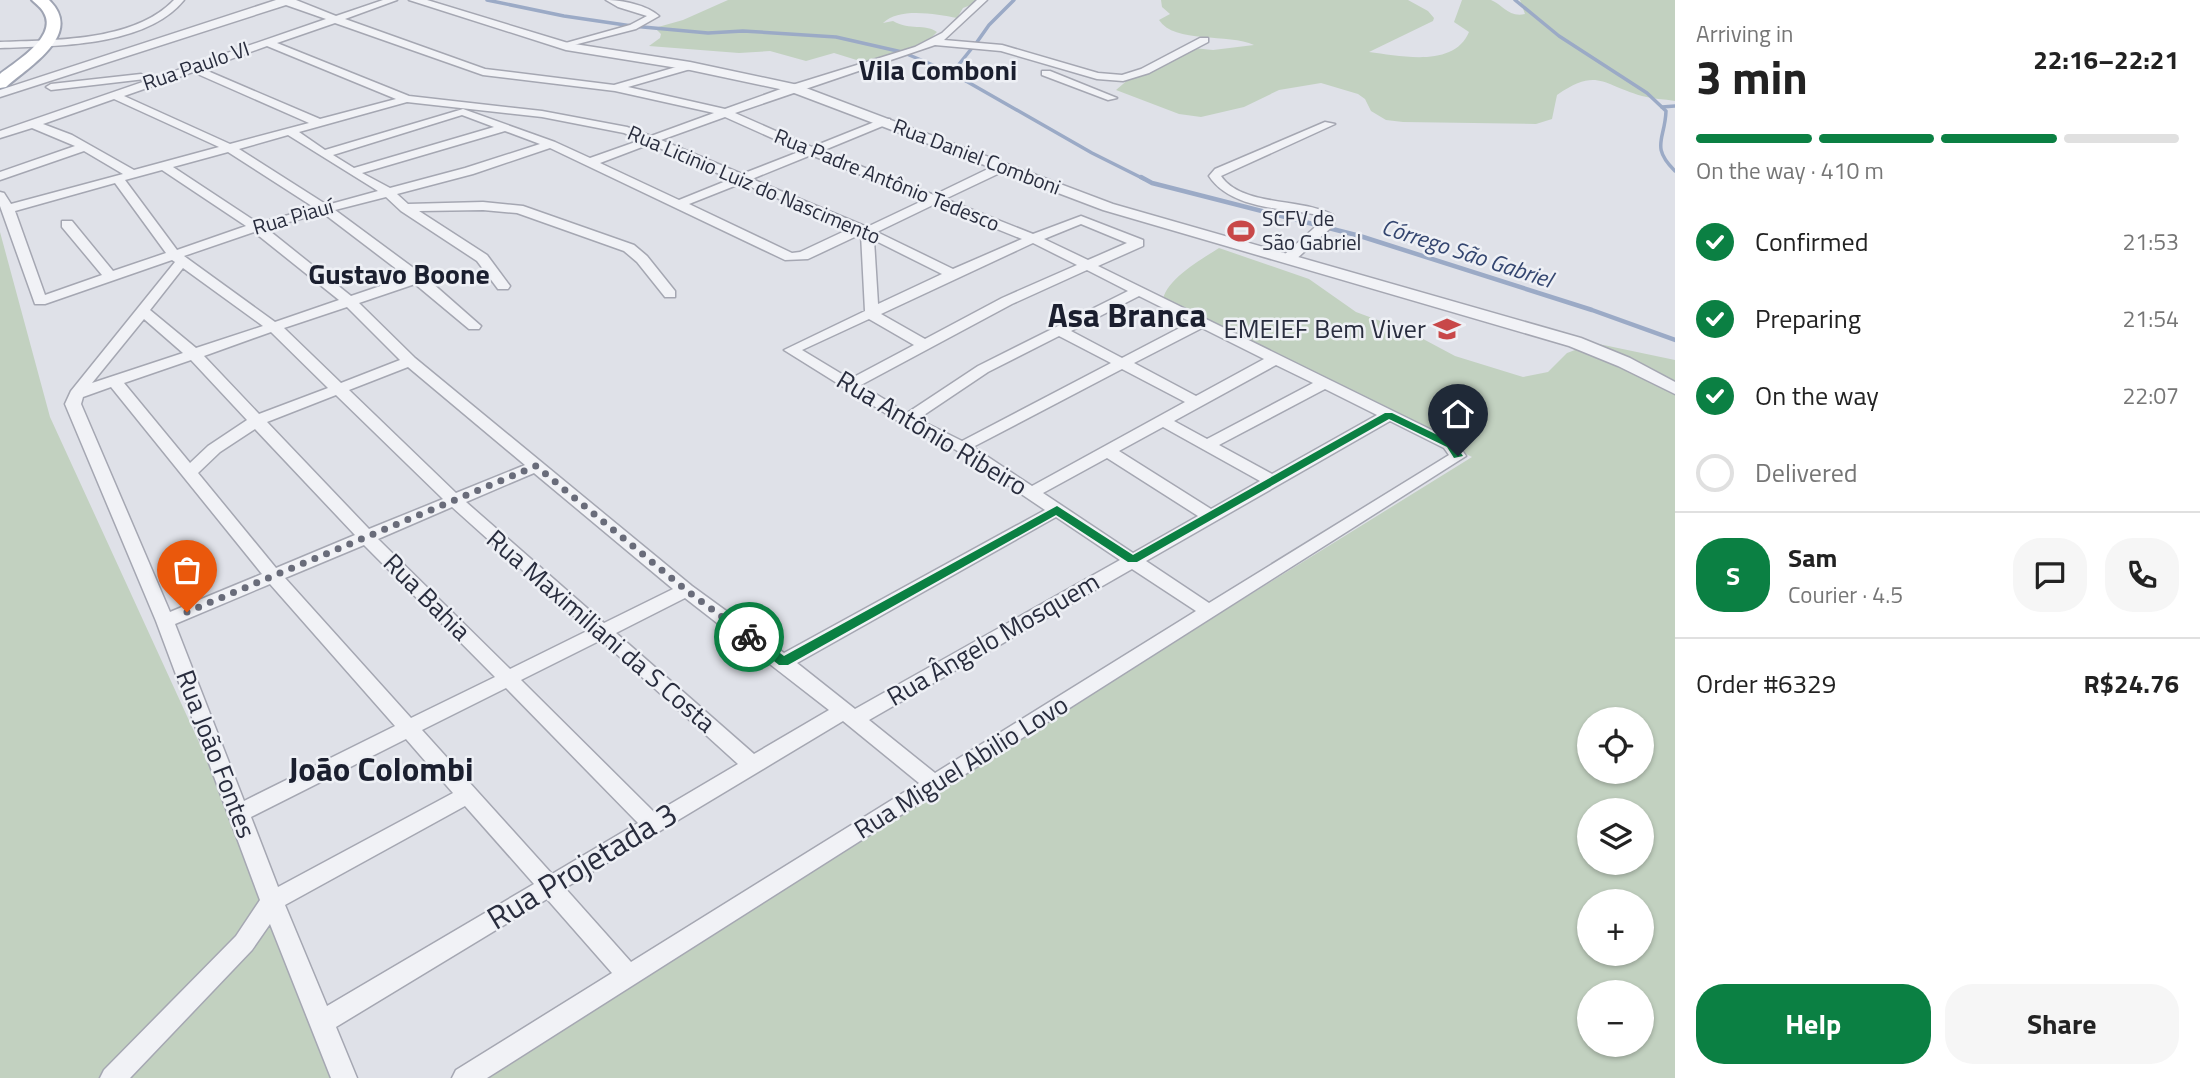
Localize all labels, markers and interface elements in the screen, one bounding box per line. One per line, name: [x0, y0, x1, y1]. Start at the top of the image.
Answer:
text: Arriving in: [1696, 16, 1793, 51]
street label: Rua Paulo VI: [138, 32, 253, 98]
text: 22:16–22:21: [2033, 40, 2179, 79]
text: 3 min: [1696, 42, 1808, 112]
district label: Vila Comboni: [859, 48, 1017, 91]
street label: Rua Daniel Comboni: [889, 109, 1066, 203]
street label: Rua Licinio Luiz do Nascimento: [623, 116, 886, 252]
street label: Rua Padre Antônio Tedesco: [770, 119, 1005, 239]
text: On the way · 410 m: [1696, 153, 1884, 188]
street label: Rua Piauí: [249, 189, 338, 243]
place label: SCFV de São Gabriel: [1262, 202, 1361, 258]
water label: Córrego São Gabriel: [1377, 208, 1560, 298]
sports icon: SCFV de São Gabriel: [1226, 216, 1256, 246]
text: Confirmed: [1755, 222, 1869, 261]
icon: check: [1696, 223, 1734, 261]
text: 21:53: [2122, 224, 2179, 259]
district label: Gustavo Boone: [308, 252, 490, 295]
district label: Asa Branca: [1048, 290, 1206, 340]
text: Preparing: [1755, 299, 1861, 338]
icon: check: [1696, 300, 1734, 338]
text: 21:54: [2122, 301, 2179, 336]
place label: EMEIEF Bem Viver: [1223, 309, 1426, 348]
school or university icon: EMEIEF Bem Viver: [1432, 314, 1462, 344]
street label: Rua Antônio Ribeiro: [829, 360, 1035, 505]
text: On the way: [1755, 376, 1879, 415]
icon: check: [1696, 377, 1734, 415]
text: 22:07: [2122, 378, 2179, 413]
pin: [1428, 384, 1488, 456]
icon: home: [1439, 395, 1477, 433]
text: Delivered: [1755, 453, 1858, 492]
street label: Rua Maximiliani da S Costa: [478, 520, 725, 741]
text: Sam: [1788, 538, 1837, 577]
button: chat: [2013, 538, 2087, 612]
button: phone: [2105, 538, 2179, 612]
pin: [157, 540, 217, 612]
street label: Rua Bahia: [375, 544, 480, 649]
icon: bag: [168, 551, 206, 589]
text: S: [1726, 556, 1740, 595]
street label: Rua Ângelo Mosquem: [879, 562, 1106, 715]
text: Courier · 4.5: [1788, 577, 1903, 612]
courier: [714, 602, 784, 672]
icon: bike: [730, 618, 768, 656]
street label: Rua João Fontes: [167, 664, 266, 844]
text: Order #6329: [1696, 664, 1836, 703]
text: R$24.76: [2083, 664, 2179, 703]
street label: Rua Miguel Abilio Lovo: [846, 685, 1075, 848]
map controls: [1577, 707, 1654, 1057]
button: locate: [1577, 707, 1654, 784]
district label: João Colombi: [289, 744, 473, 794]
street label: Rua Projetada 3: [477, 789, 686, 941]
button: layers: [1577, 798, 1654, 875]
button: +: [1577, 889, 1654, 966]
button: −: [1577, 980, 1654, 1057]
button: Help: [1696, 984, 1931, 1064]
button: Share: [1945, 984, 2179, 1064]

